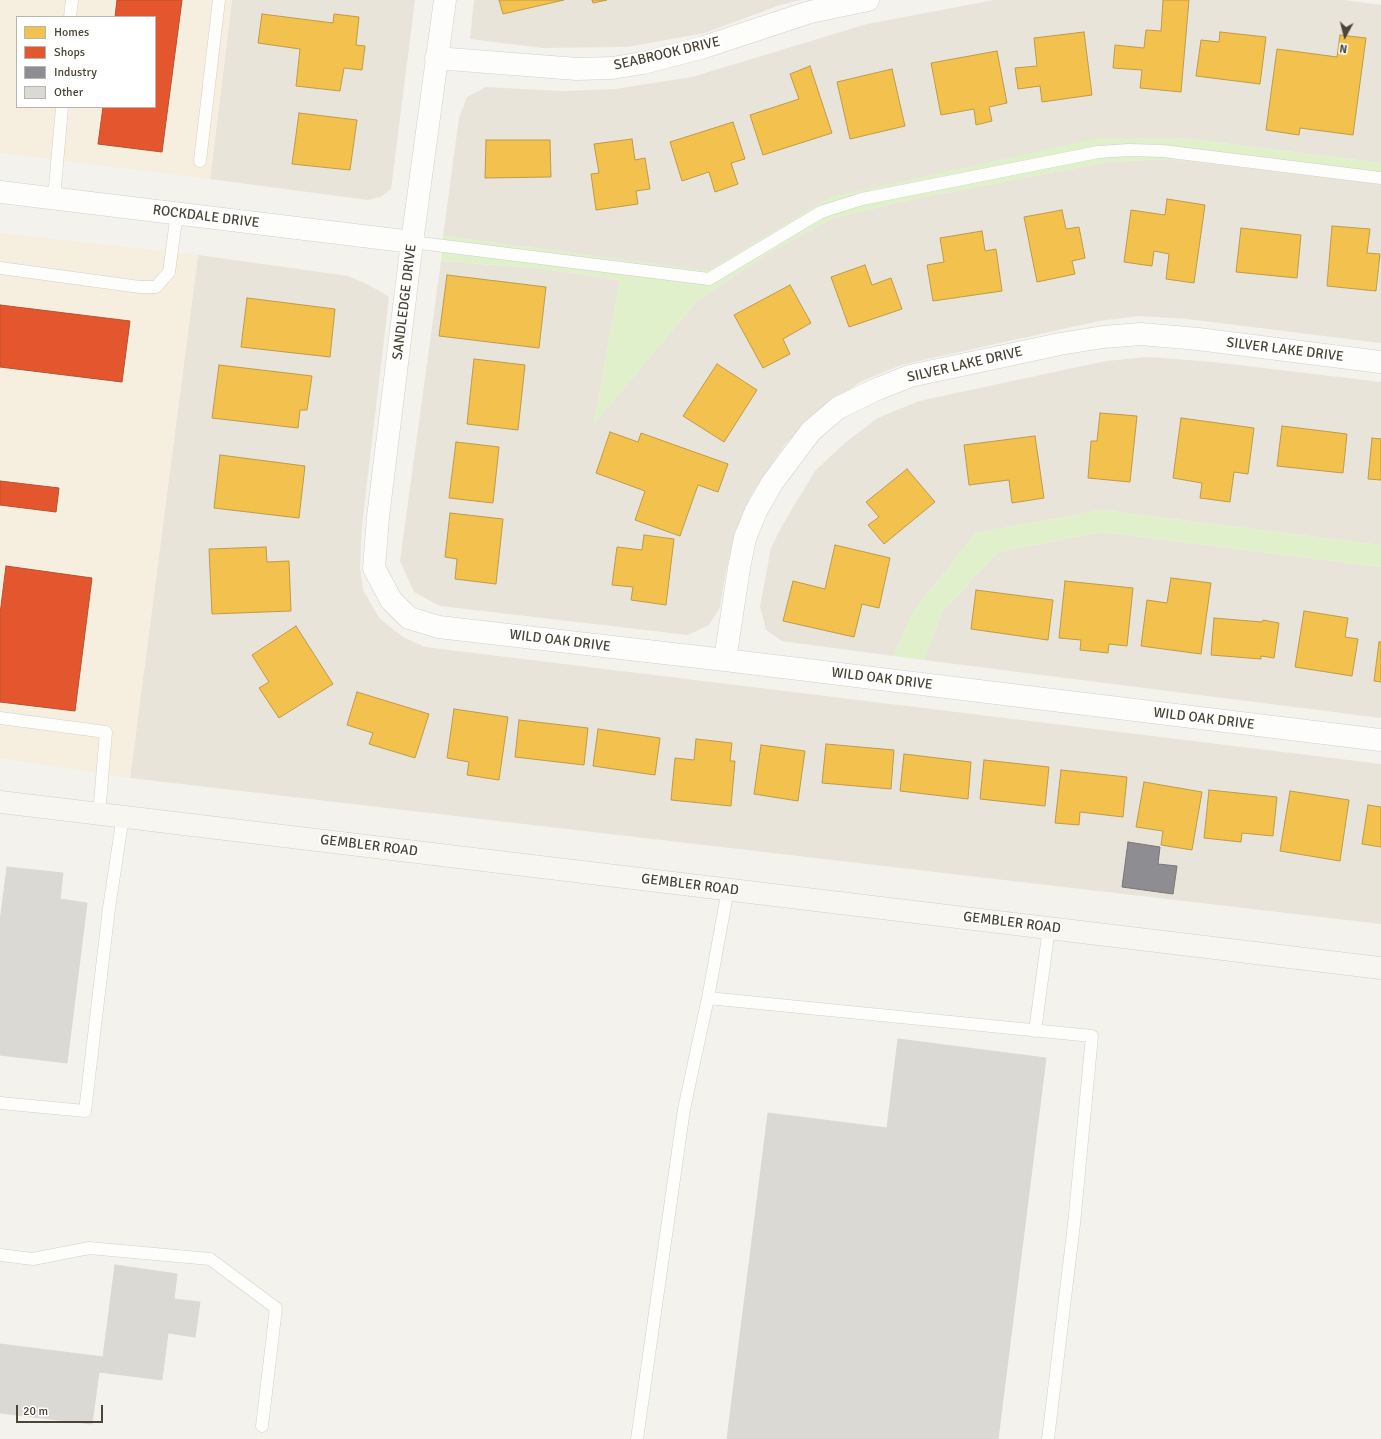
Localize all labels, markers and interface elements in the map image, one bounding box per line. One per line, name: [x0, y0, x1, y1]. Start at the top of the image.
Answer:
legend: [16, 16, 156, 108]
north arrow: [1325, 16, 1365, 56]
text: Homes: [54, 25, 89, 40]
street label: SEABROOK DRIVE: [612, 34, 722, 74]
text: N: [1339, 41, 1348, 55]
text: Shops: [54, 45, 85, 60]
text: Industry: [54, 65, 97, 80]
text: Other: [54, 85, 83, 100]
street label: ROCKDALE DRIVE: [152, 202, 260, 232]
street label: SANDLEDGE DRIVE: [390, 243, 420, 361]
street label: SILVER LAKE DRIVE: [1225, 334, 1345, 366]
street label: SILVER LAKE DRIVE: [906, 344, 1024, 386]
street label: WILD OAK DRIVE: [508, 626, 612, 656]
street label: WILD OAK DRIVE: [830, 664, 934, 694]
street label: WILD OAK DRIVE: [1152, 704, 1256, 734]
street label: GEMBLER ROAD: [319, 832, 419, 860]
street label: GEMBLER ROAD: [640, 871, 740, 899]
street label: GEMBLER ROAD: [962, 909, 1062, 937]
scale bar: [18, 1397, 105, 1423]
text: 20 m: [23, 1404, 48, 1419]

